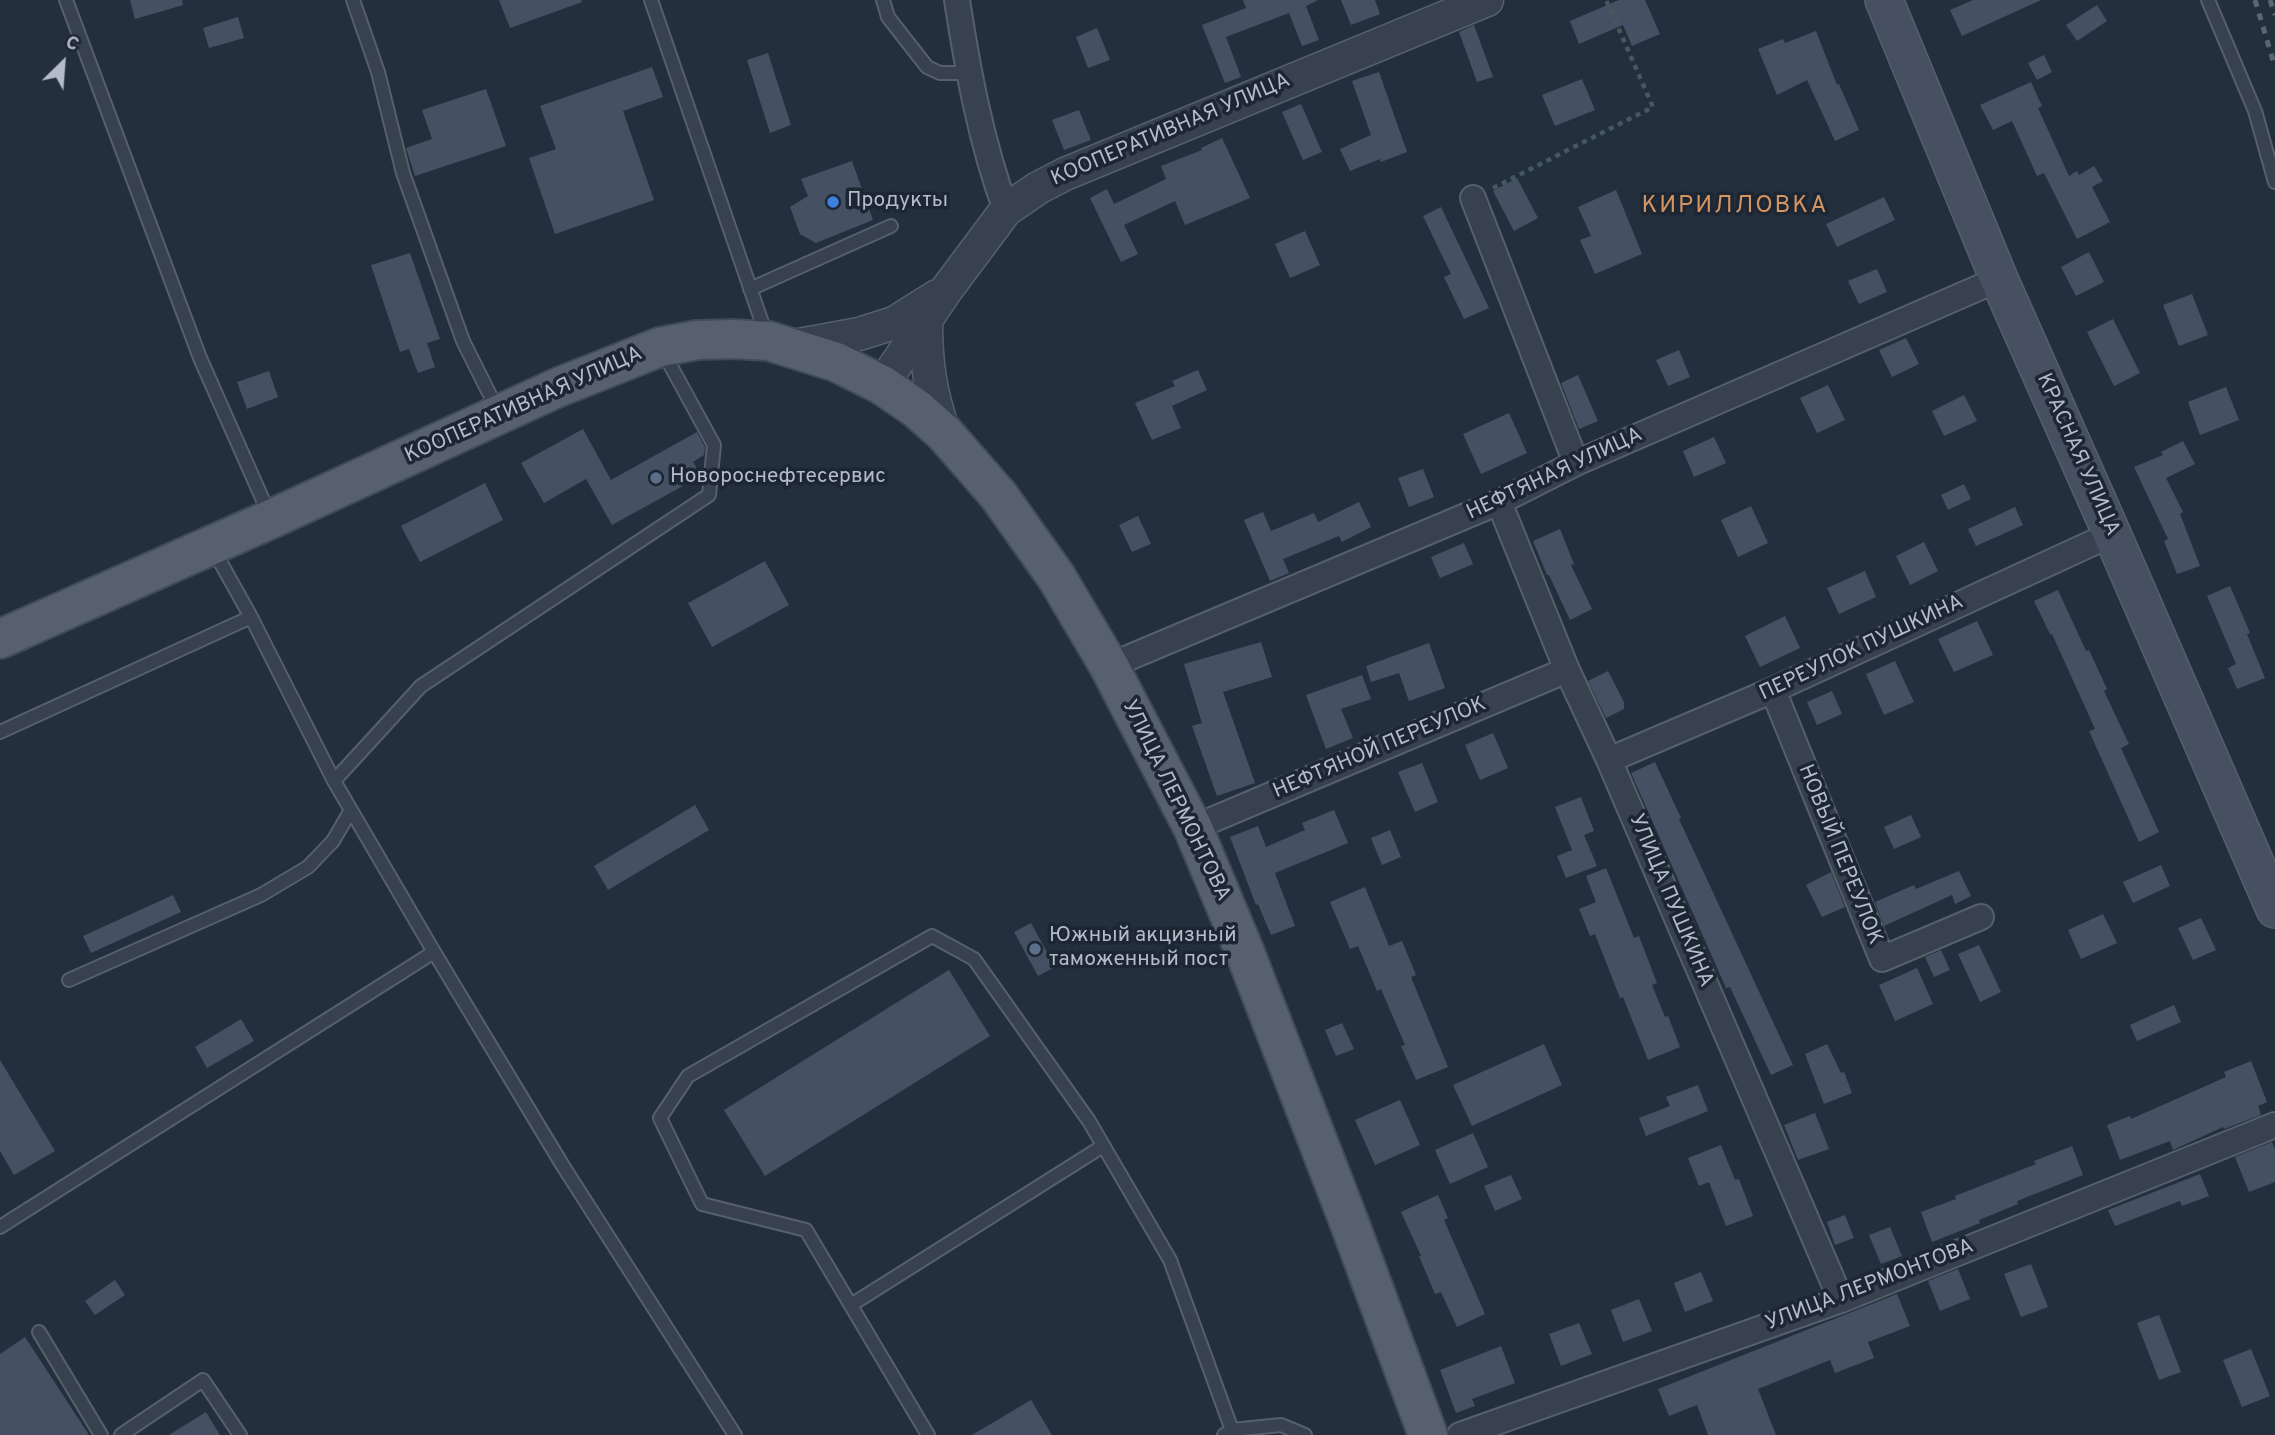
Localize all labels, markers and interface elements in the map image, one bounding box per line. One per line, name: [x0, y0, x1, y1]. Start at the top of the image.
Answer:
north arrow: [28, 28, 98, 98]
text: С: [61, 31, 82, 57]
street label: КООПЕРАТИВНАЯ УЛИЦА: [1048, 69, 1294, 193]
place label: Продукты: [847, 189, 948, 215]
district label: КИРИЛЛОВКА: [1643, 193, 1827, 221]
marker: Продукты: [825, 194, 841, 210]
street label: КООПЕРАТИВНАЯ УЛИЦА: [401, 342, 647, 470]
street label: КРАСНАЯ УЛИЦА: [2030, 370, 2124, 540]
street label: НЕФТЯНАЯ УЛИЦА: [1463, 423, 1647, 527]
place label: Новороснефтесервис: [670, 465, 886, 491]
marker: Новороснефтесервис: [648, 470, 664, 486]
street label: ПЕРЕУЛОК ПУШКИНА: [1756, 591, 1968, 707]
street label: НЕФТЯНОЙ ПЕРЕУЛОК: [1270, 693, 1490, 805]
street label: УЛИЦА ЛЕРМОНТОВА: [1115, 696, 1235, 906]
street label: НОВЫЙ ПЕРЕУЛОК: [1791, 761, 1887, 949]
street label: УЛИЦА ПУШКИНА: [1622, 811, 1718, 991]
place label: Южный акцизный таможенный пост: [1049, 924, 1237, 974]
marker: Южный акцизный таможенный пост: [1027, 941, 1043, 957]
street label: УЛИЦА ЛЕРМОНТОВА: [1762, 1235, 1978, 1337]

